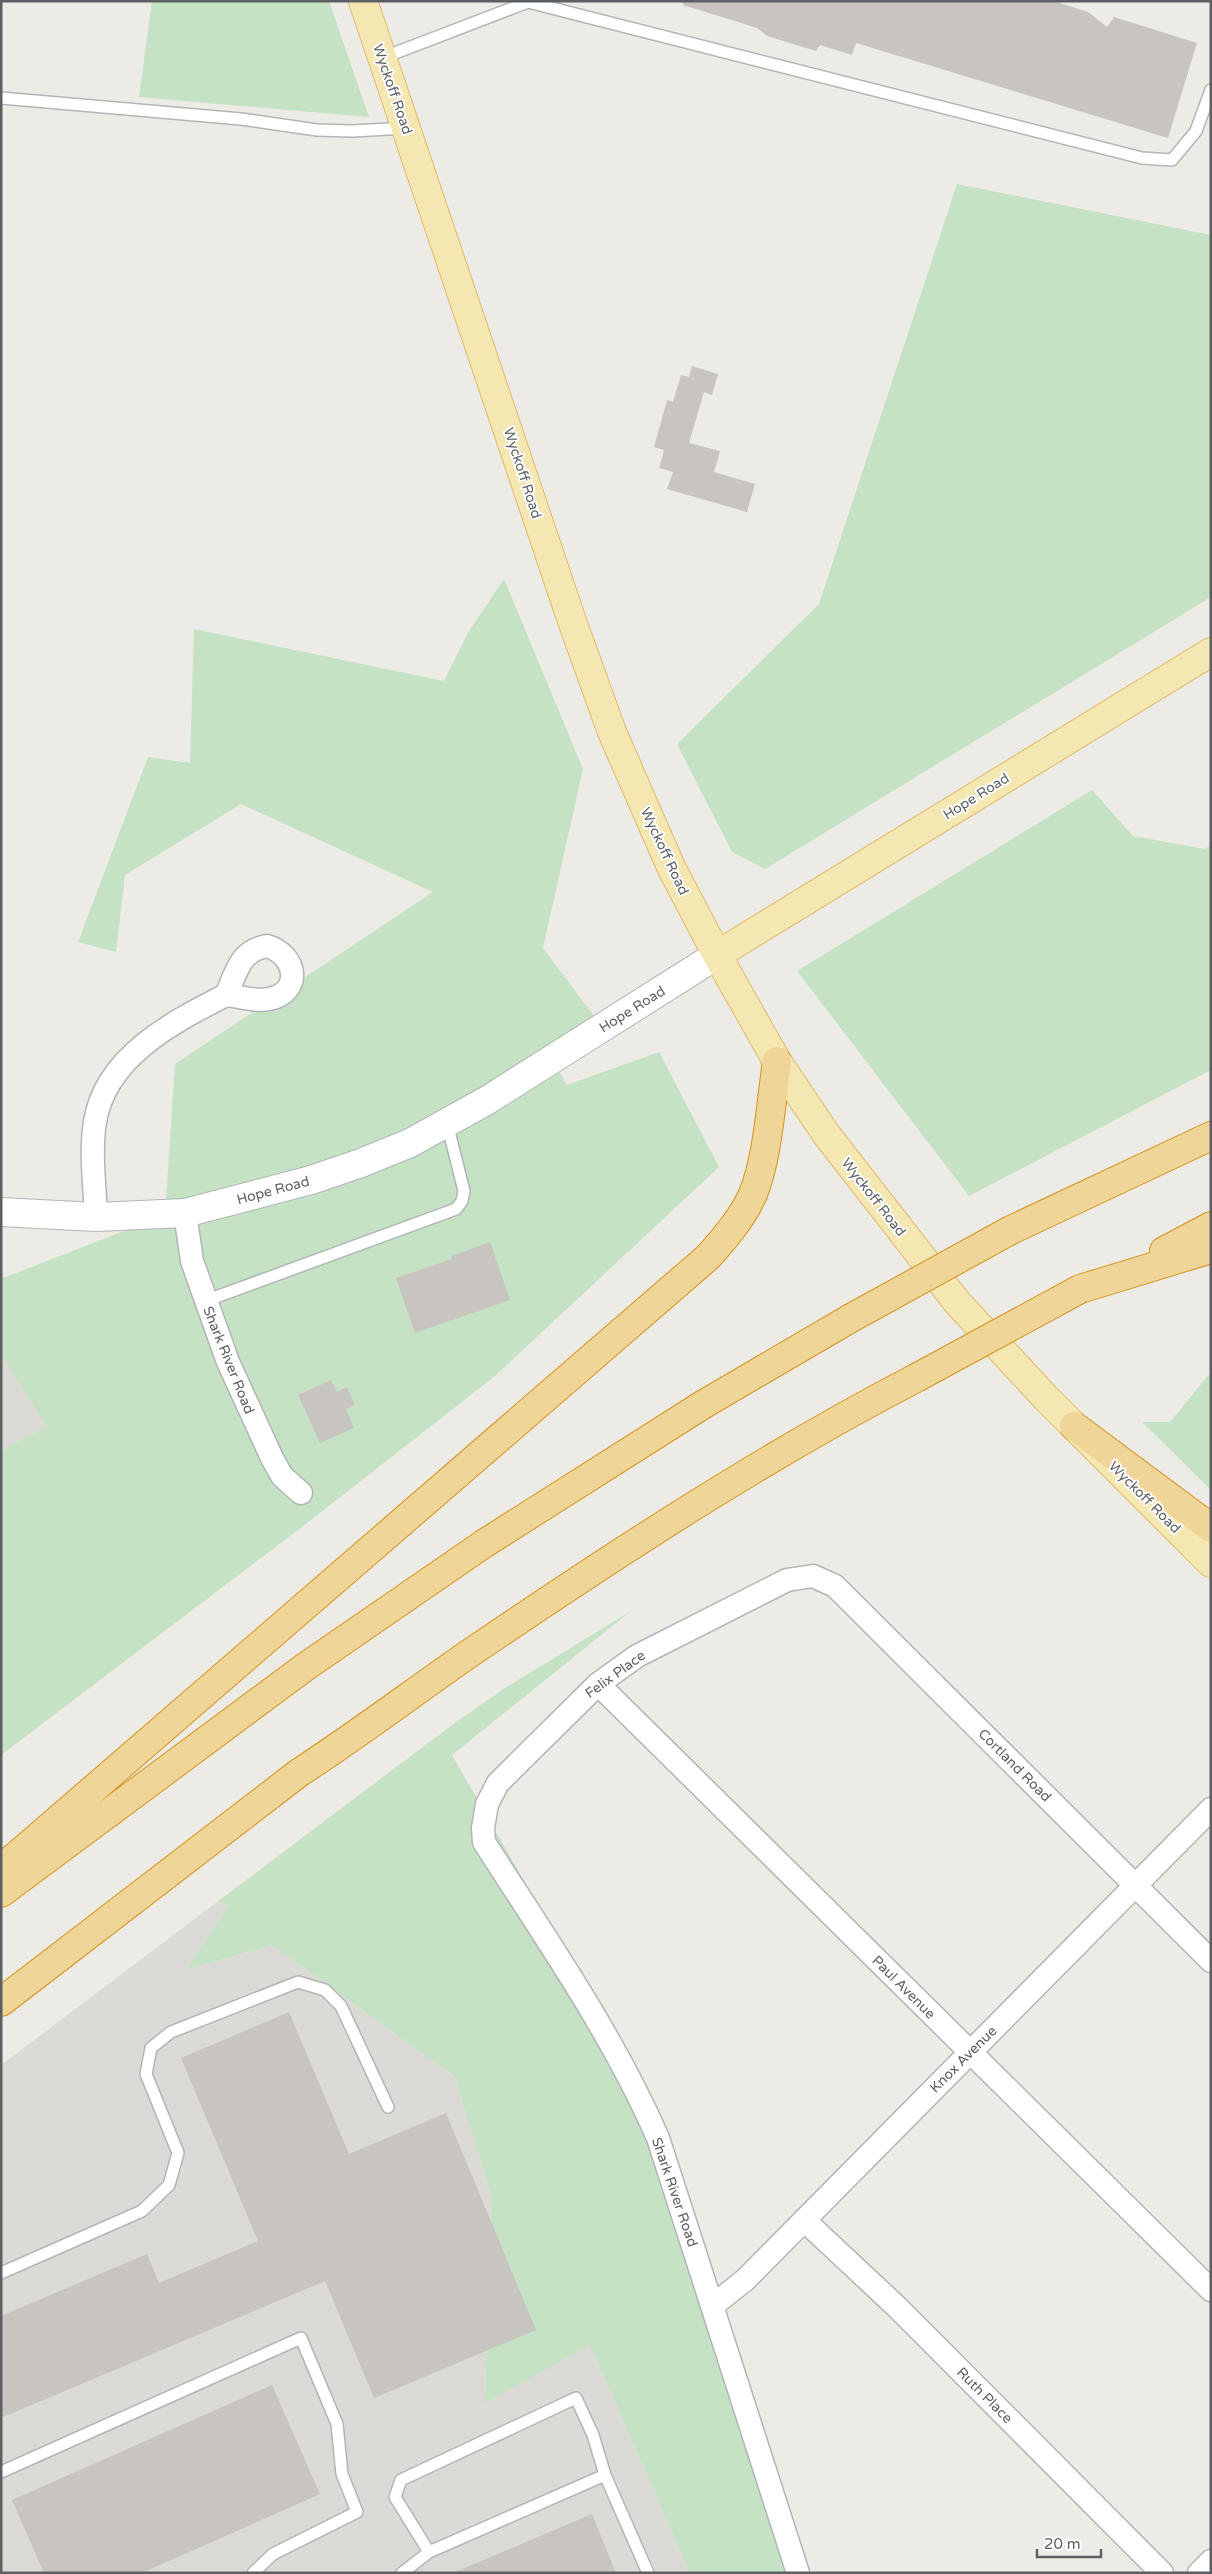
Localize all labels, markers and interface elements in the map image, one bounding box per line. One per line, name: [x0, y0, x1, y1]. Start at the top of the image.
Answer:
street label: Wyckoff Road: [369, 42, 416, 137]
street label: Wyckoff Road: [500, 426, 545, 521]
street label: Hope Road: [940, 769, 1012, 823]
street label: Wyckoff Road: [637, 805, 692, 898]
street label: Hope Road: [596, 982, 668, 1036]
street label: Wyckoff Road: [838, 1155, 909, 1240]
street label: Hope Road: [235, 1173, 311, 1208]
street label: Shark River Road: [199, 1304, 258, 1416]
street label: Wyckoff Road: [1105, 1458, 1184, 1537]
street label: Felix Place: [582, 1647, 649, 1702]
street label: Cortland Road: [975, 1725, 1055, 1805]
street label: Paul Avenue: [868, 1952, 939, 2023]
street label: Knox Avenue: [926, 2022, 1000, 2096]
street label: Shark River Road: [648, 2135, 701, 2249]
street label: Ruth Place: [953, 2364, 1016, 2427]
scale bar: [1037, 2526, 1101, 2558]
text: 20 m: [1044, 2535, 1081, 2553]

